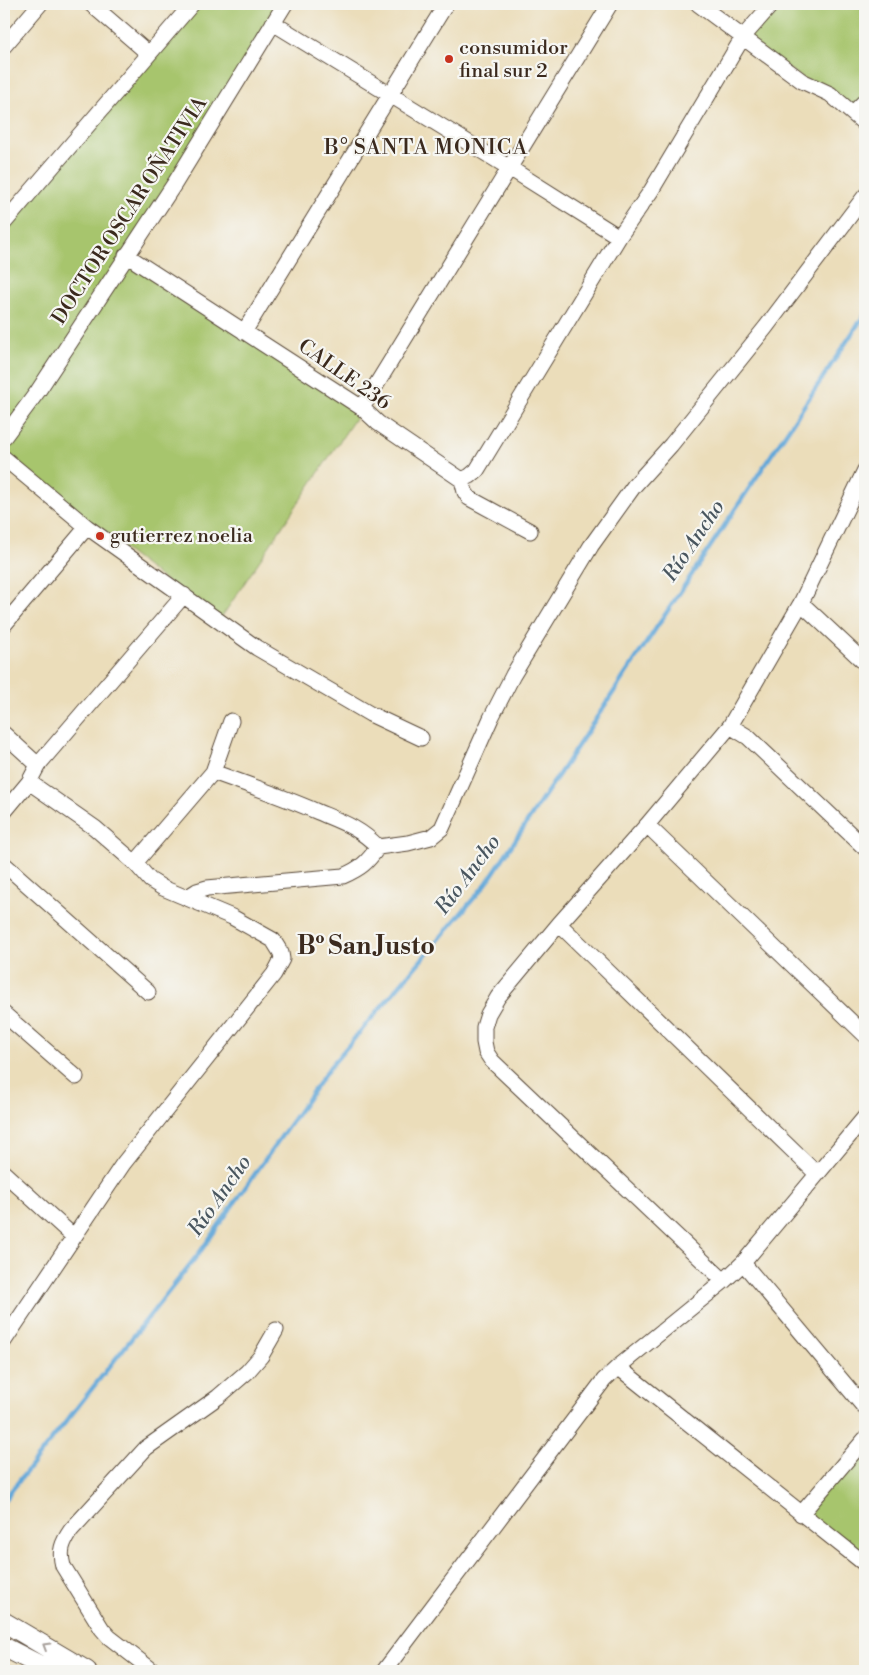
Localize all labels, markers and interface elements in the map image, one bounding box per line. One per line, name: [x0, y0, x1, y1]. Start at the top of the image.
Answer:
place label: consumidor final sur 2: [459, 36, 568, 84]
marker: consumidor final sur 2: [443, 53, 455, 65]
street label: DOCTOR OSCAR OÑATIVIA: [45, 90, 214, 329]
district label: B° SANTA MONICA: [323, 135, 528, 161]
street label: CALLE 236: [293, 334, 395, 416]
water label: Río Ancho: [657, 495, 731, 588]
place label: gutierrez noelia: [110, 524, 254, 549]
marker: gutierrez noelia: [94, 530, 106, 542]
water label: Río Ancho: [429, 830, 506, 921]
district label: Bº San Justo: [297, 931, 435, 962]
water label: Río Ancho: [182, 1150, 257, 1242]
one-way arrow: [42, 1643, 51, 1653]

